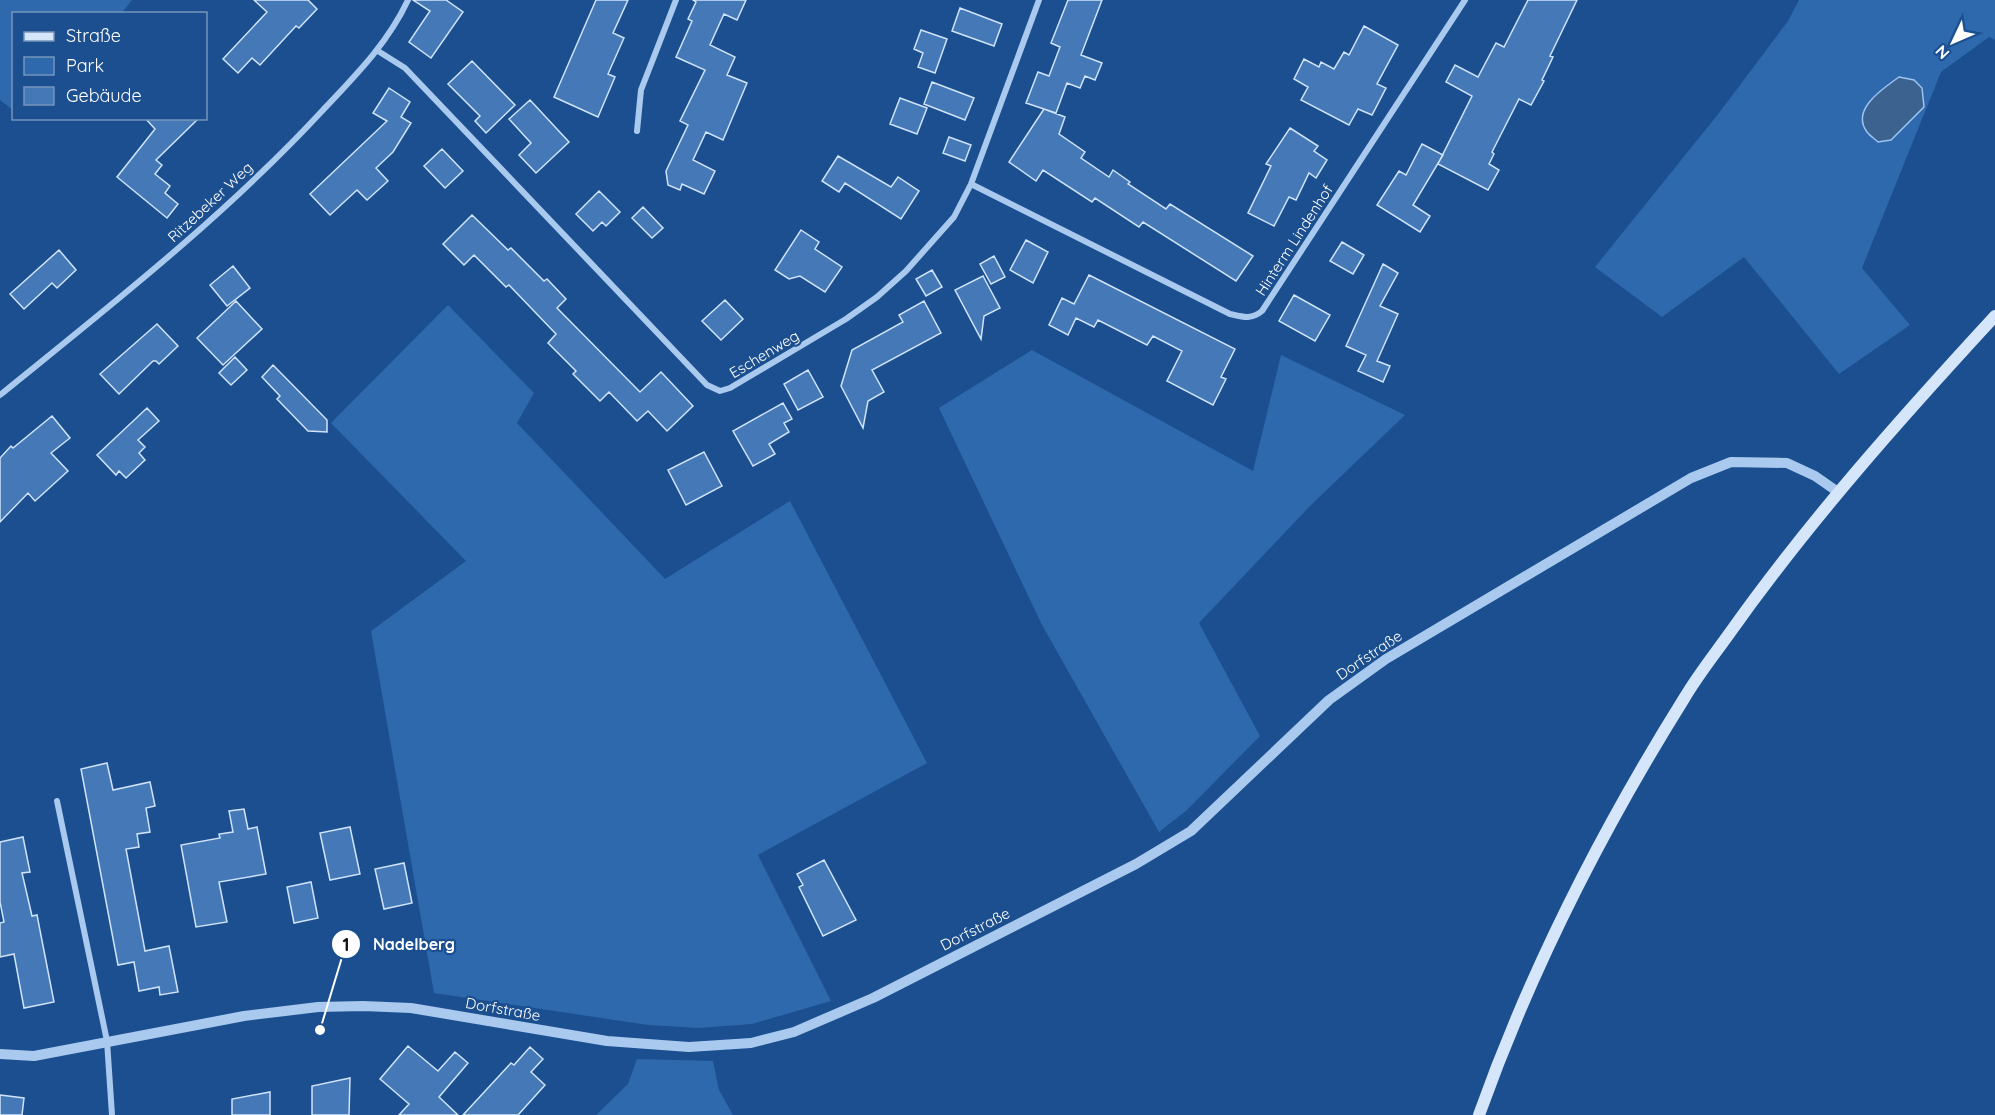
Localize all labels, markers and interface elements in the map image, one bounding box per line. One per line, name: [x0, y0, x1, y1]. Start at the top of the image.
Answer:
legend: [12, 12, 207, 120]
north arrow: [1923, 12, 1983, 72]
text: Straße: [66, 24, 121, 47]
text: N: [1931, 41, 1953, 64]
text: Park: [66, 54, 104, 77]
text: Gebäude: [66, 84, 142, 107]
street label: Ritzebeker Weg: [163, 158, 257, 246]
street label: Hinterm Lindenhof: [1251, 180, 1337, 299]
street label: Eschenweg: [726, 326, 802, 382]
street label: Dorfstraße: [1332, 626, 1406, 684]
street label: Dorfstraße: [937, 903, 1013, 955]
callout: Nadelberg: [331, 927, 467, 961]
text: 1: [342, 933, 350, 956]
text: Nadelberg: [373, 934, 455, 954]
street label: Dorfstraße: [464, 993, 542, 1025]

